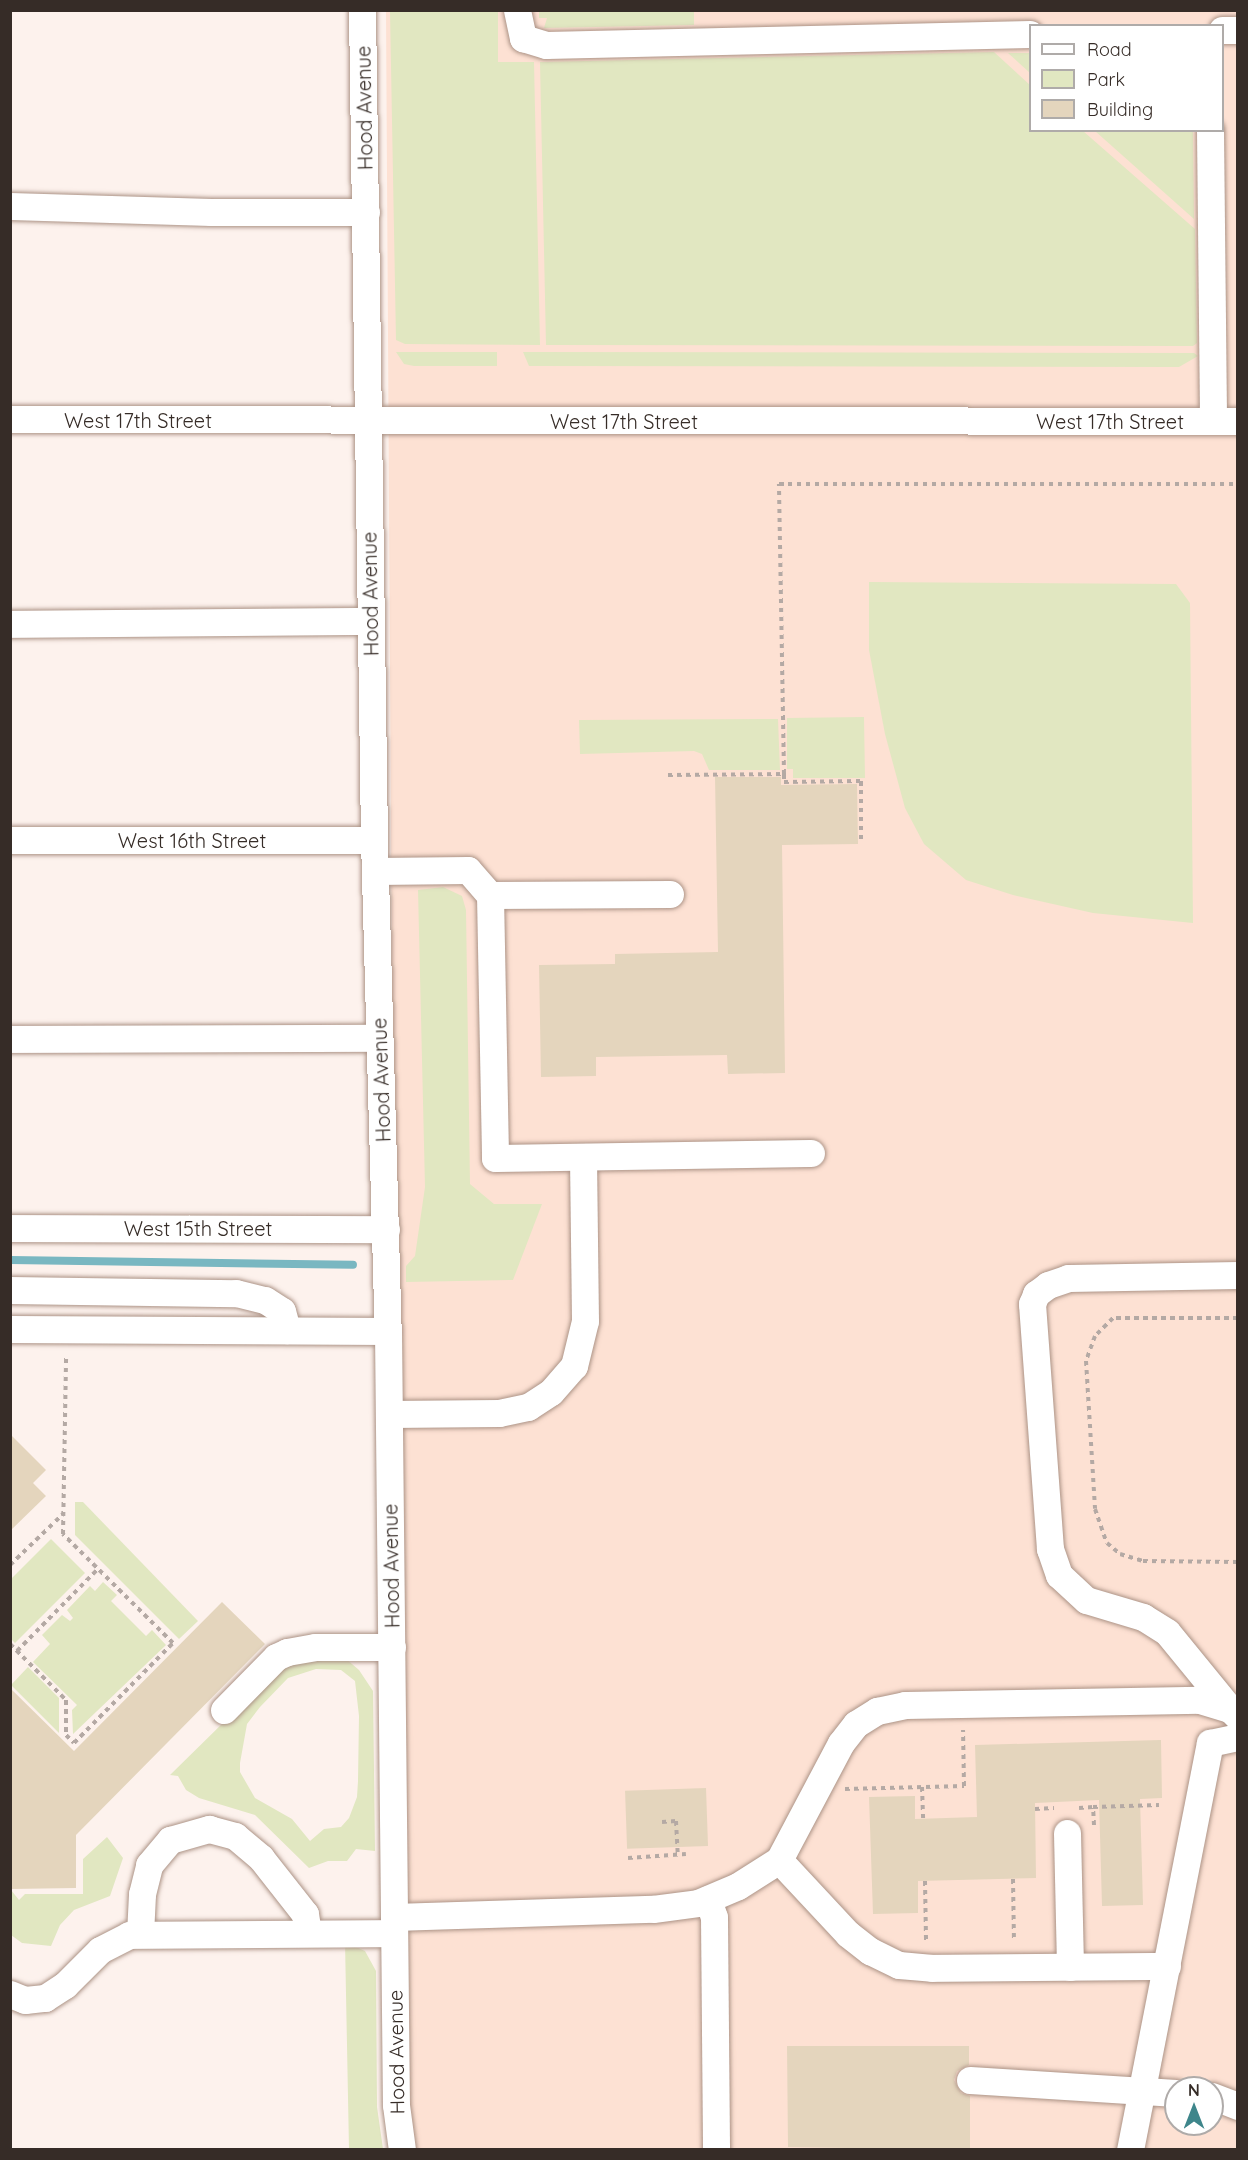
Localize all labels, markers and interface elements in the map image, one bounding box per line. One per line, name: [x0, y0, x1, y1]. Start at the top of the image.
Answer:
legend: [1029, 24, 1224, 132]
text: Road: [1087, 38, 1132, 61]
street label: Hood Avenue: [351, 46, 377, 170]
text: Park: [1087, 68, 1125, 91]
text: Building: [1087, 98, 1153, 121]
street label: West 17th Street: [64, 408, 212, 432]
street label: West 17th Street: [550, 409, 698, 433]
street label: West 17th Street: [1036, 409, 1184, 433]
street label: Hood Avenue: [357, 532, 383, 656]
street label: West 16th Street: [118, 828, 266, 852]
street label: Hood Avenue: [367, 1017, 395, 1143]
street label: West 15th Street: [124, 1216, 272, 1240]
street label: Hood Avenue: [378, 1504, 404, 1628]
street label: Hood Avenue: [383, 1990, 409, 2114]
north arrow: [1164, 2076, 1224, 2136]
text: N: [1188, 2080, 1200, 2100]

